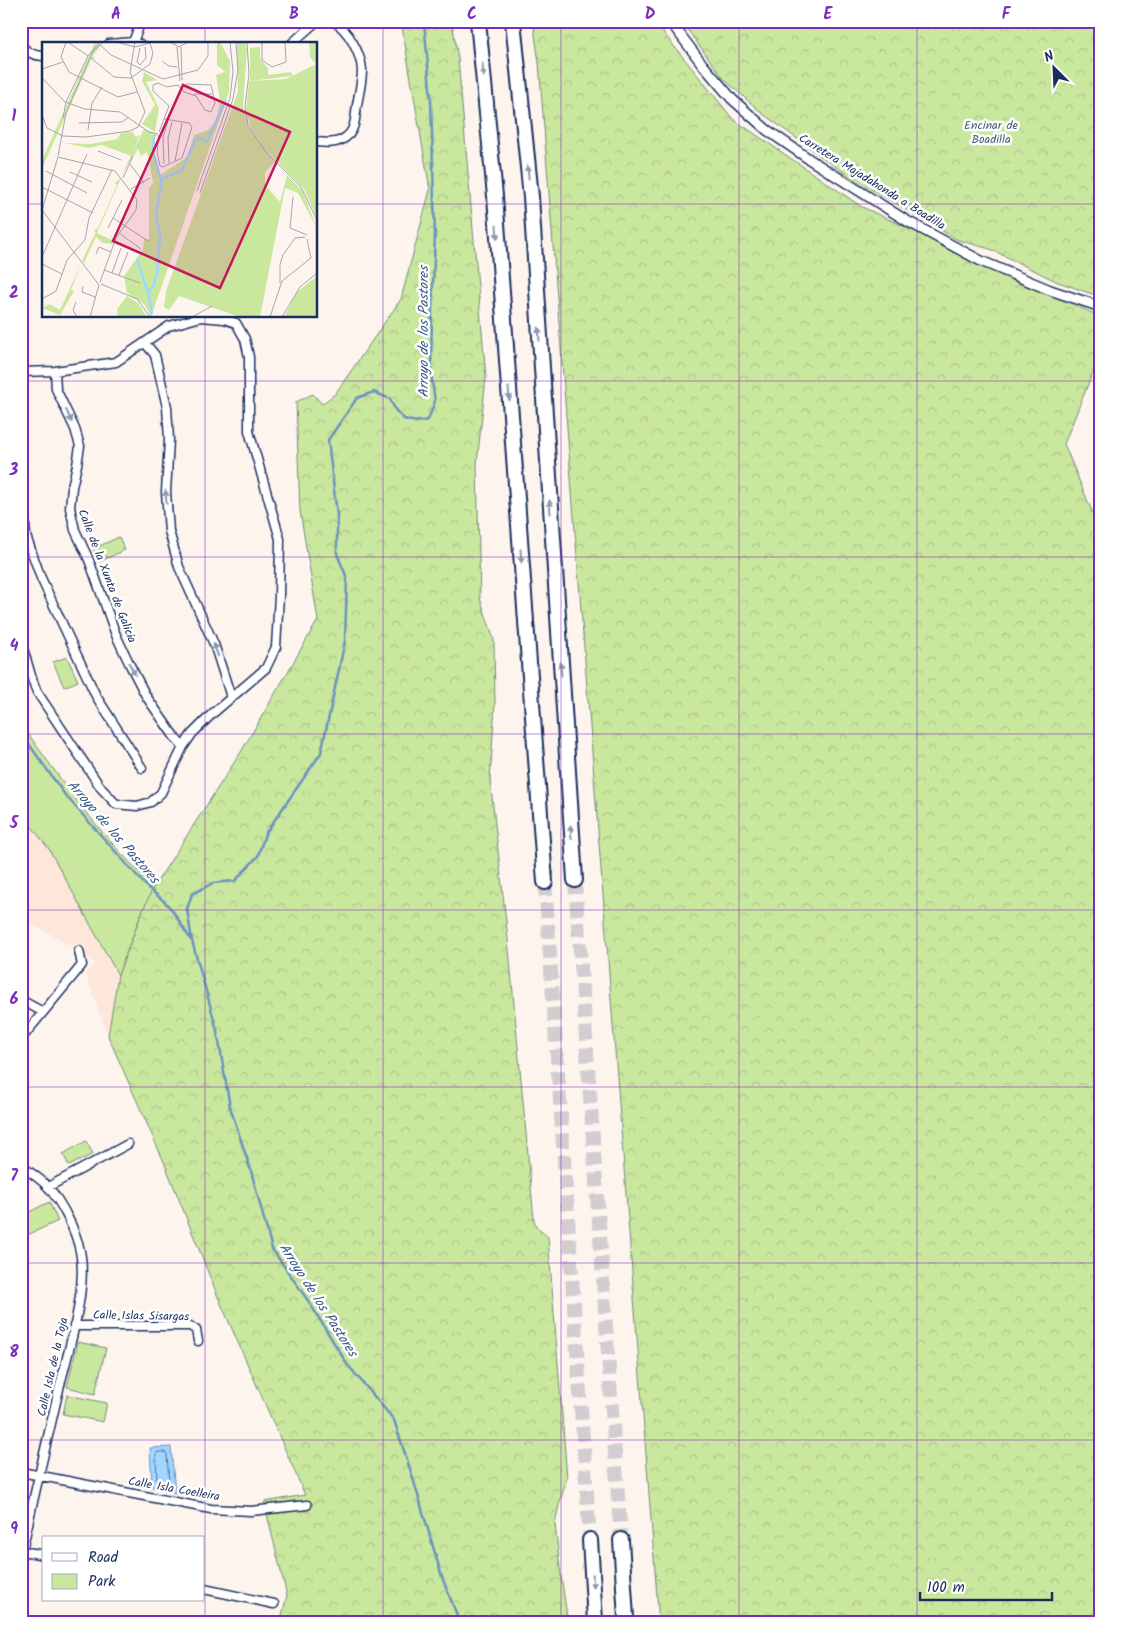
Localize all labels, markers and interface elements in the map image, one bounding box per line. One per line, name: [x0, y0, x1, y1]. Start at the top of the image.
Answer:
text: A: [111, 2, 121, 27]
text: B: [289, 2, 299, 27]
text: C: [467, 2, 477, 27]
text: D: [645, 2, 656, 27]
text: E: [824, 2, 834, 27]
text: F: [1002, 2, 1012, 27]
inset map: [42, 42, 318, 318]
north arrow: [1030, 42, 1080, 92]
text: N: [1041, 45, 1058, 69]
one-way arrow: [479, 62, 487, 78]
text: 1: [12, 104, 17, 129]
park label: Encinar de Boadilla: [964, 116, 1019, 149]
street label: Carretera Majadahonda a Boadilla: [795, 129, 950, 235]
one-way arrow: [524, 164, 532, 180]
one-way arrow: [494, 224, 502, 240]
water label: Arroyo de los Pastores: [413, 264, 435, 398]
text: 2: [9, 281, 19, 306]
one-way arrow: [535, 326, 543, 342]
one-way arrow: [506, 386, 514, 402]
one-way arrow: [65, 409, 73, 424]
text: 3: [9, 458, 19, 483]
one-way arrow: [162, 489, 170, 505]
one-way arrow: [546, 499, 554, 515]
street label: Calle de la Xunta de Galicia: [73, 506, 141, 646]
one-way arrow: [518, 548, 526, 564]
text: 4: [10, 634, 19, 659]
one-way arrow: [212, 643, 219, 658]
one-way arrow: [556, 661, 564, 677]
one-way arrow: [129, 662, 137, 676]
water label: Arroyo de los Pastores: [62, 775, 166, 890]
text: 5: [9, 811, 20, 836]
one-way arrow: [567, 823, 575, 839]
text: 6: [10, 987, 19, 1012]
text: 7: [10, 1164, 18, 1189]
water label: Arroyo de los Pastores: [273, 1239, 364, 1363]
street label: Calle Islas Sisargas: [93, 1306, 189, 1326]
street label: Calle Isla de la Toja: [32, 1315, 74, 1418]
text: 8: [9, 1340, 19, 1365]
street label: Calle Isla Coelleira: [127, 1472, 222, 1506]
text: 9: [10, 1517, 18, 1542]
legend: [42, 1536, 205, 1602]
text: Road: [88, 1546, 119, 1570]
scale bar: [920, 1569, 1052, 1601]
text: Park: [88, 1570, 116, 1594]
one-way arrow: [589, 1573, 597, 1589]
text: 100 m: [927, 1576, 965, 1600]

